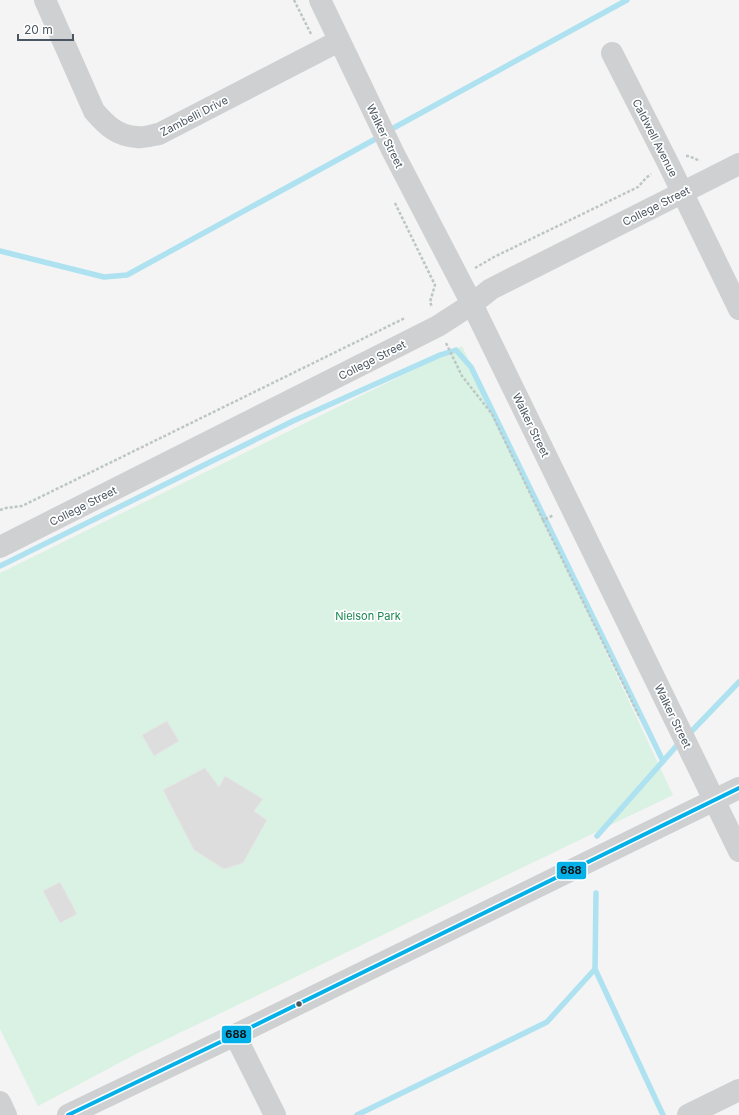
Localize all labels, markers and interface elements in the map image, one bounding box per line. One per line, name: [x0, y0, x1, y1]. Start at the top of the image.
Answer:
scale bar: [18, 16, 73, 42]
text: 20 m: [24, 22, 53, 37]
street label: Zambelli Drive: [158, 93, 230, 139]
street label: Caldwell Avenue: [629, 97, 681, 179]
street label: Walker Street: [363, 102, 407, 171]
street label: College Street: [620, 183, 692, 229]
street label: College Street: [336, 337, 408, 383]
street label: Walker Street: [509, 391, 553, 460]
street label: College Street: [47, 483, 119, 529]
park label: Nielson Park: [335, 609, 401, 623]
street label: Walker Street: [651, 682, 695, 751]
line badge: 688: [556, 861, 587, 880]
text: 688: [560, 863, 582, 877]
unlabelled marker: [294, 999, 304, 1009]
line badge: 688: [221, 1025, 252, 1044]
text: 688: [225, 1027, 247, 1041]

